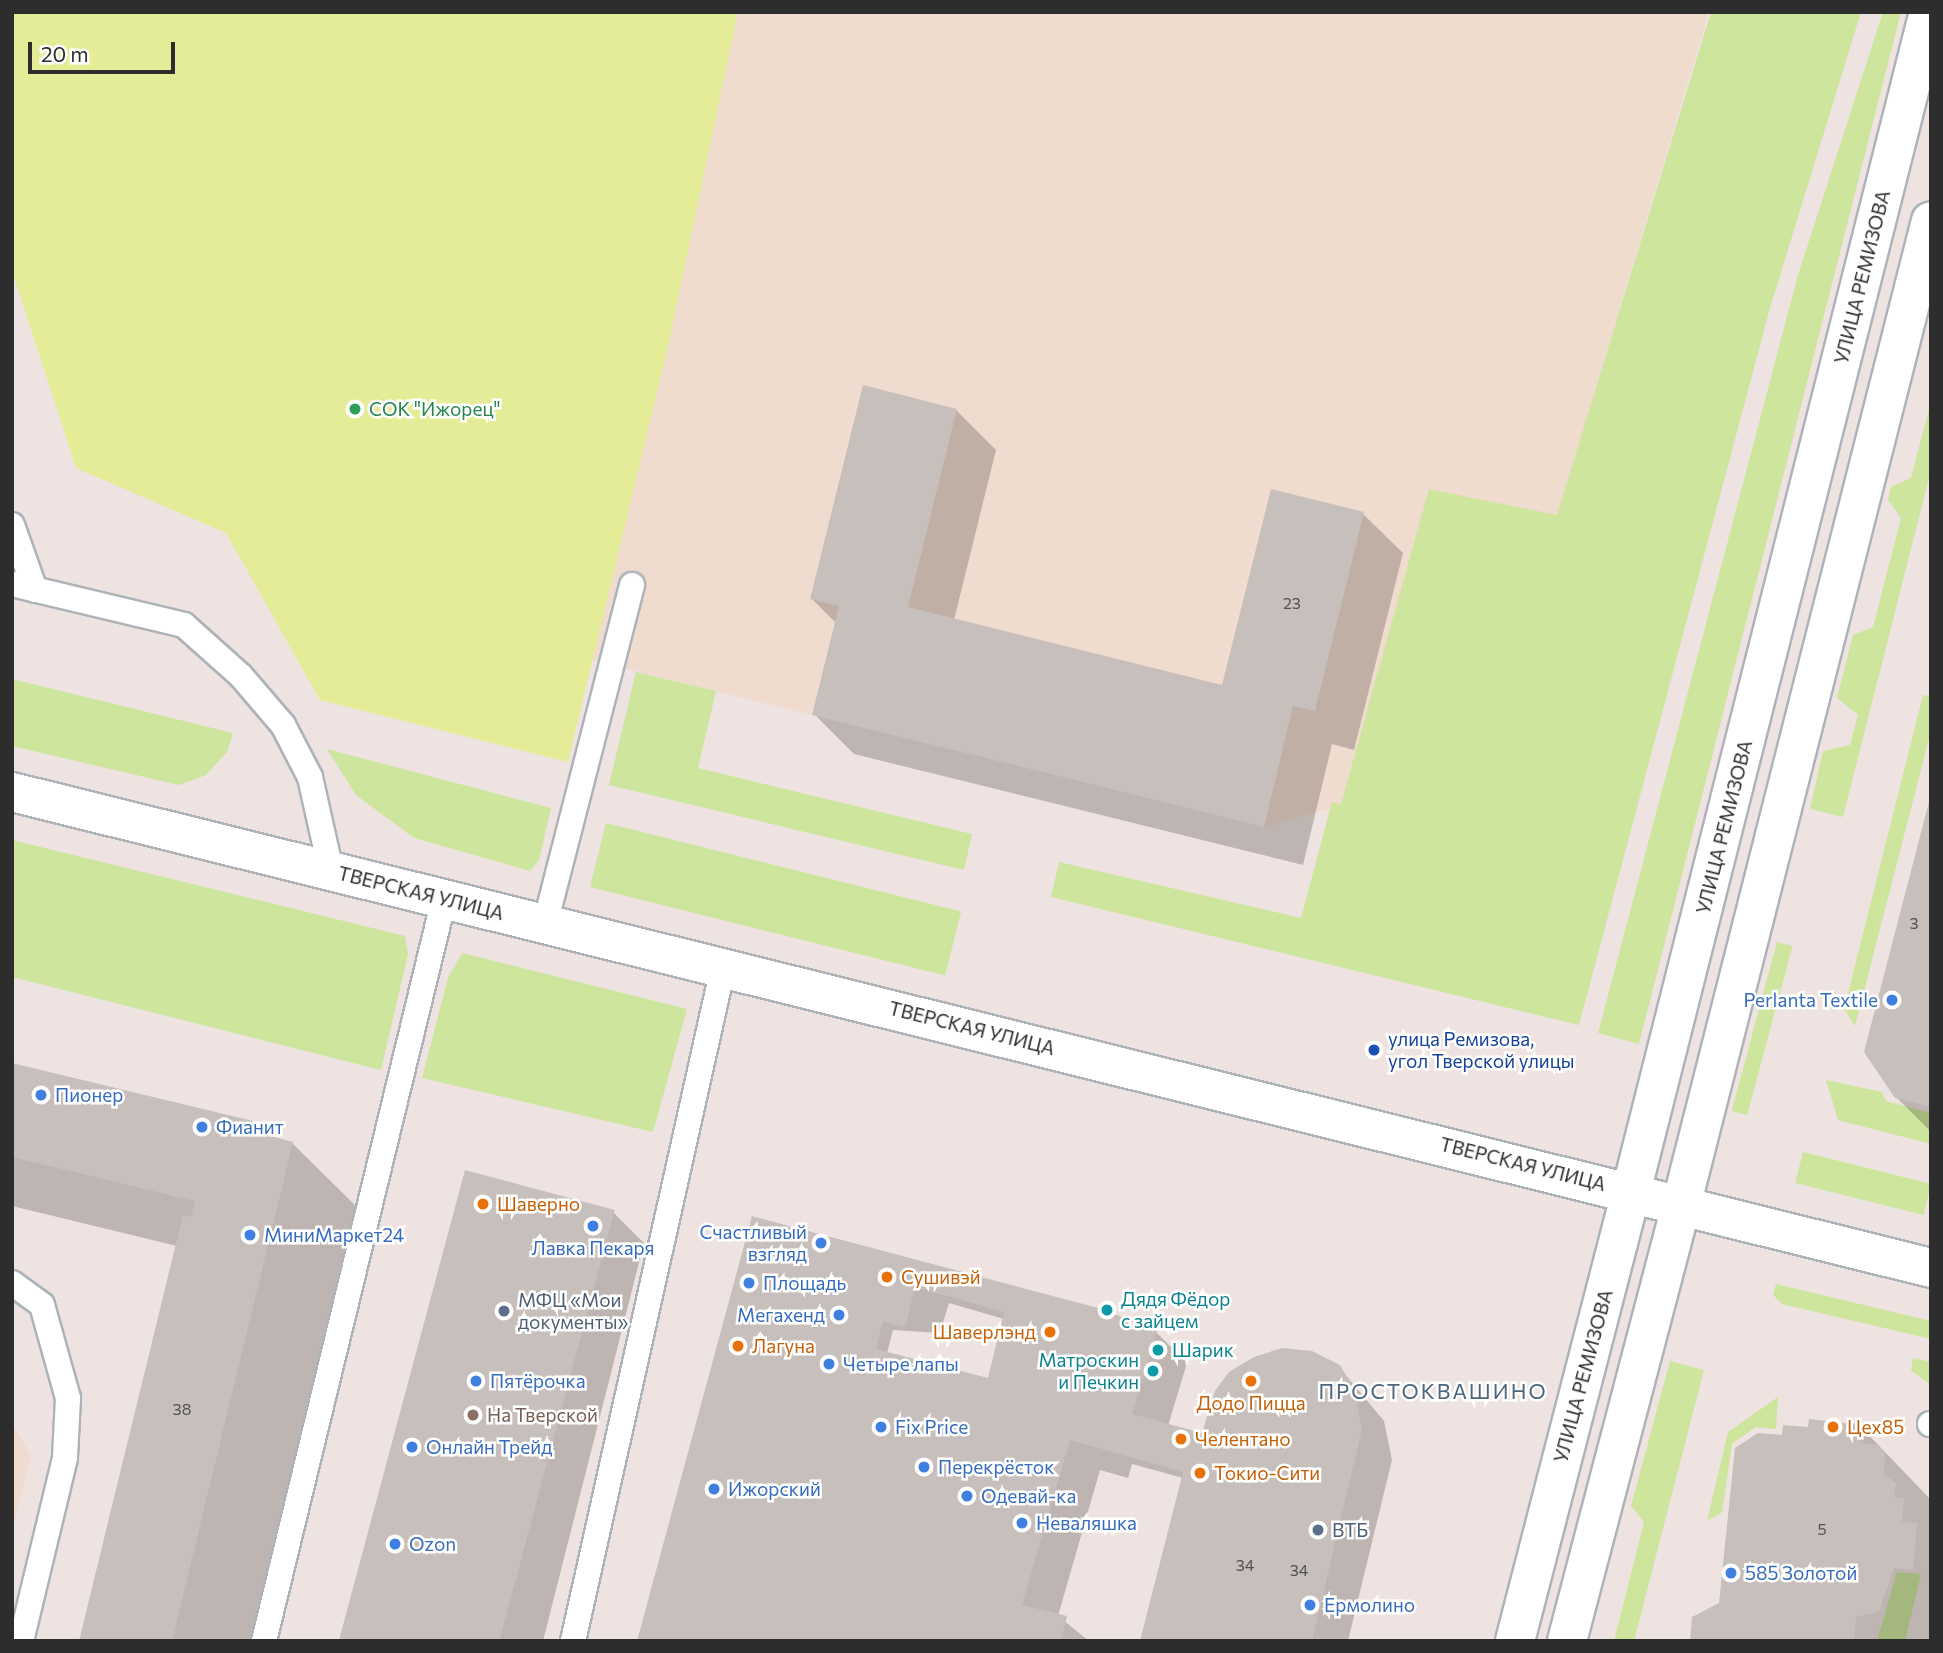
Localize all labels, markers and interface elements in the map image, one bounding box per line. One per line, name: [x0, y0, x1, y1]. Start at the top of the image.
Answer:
scale bar: [32, 28, 178, 72]
text: 20 m: [41, 41, 89, 66]
street label: УЛИЦА РЕМИЗОВА: [1829, 188, 1895, 366]
place label: СОК "Ижорец": [369, 398, 501, 420]
marker: СОК "Ижорец": [347, 401, 363, 417]
house number: 23: [1283, 593, 1301, 613]
street label: УЛИЦА РЕМИЗОВА: [1691, 738, 1757, 916]
street label: ТВЕРСКАЯ УЛИЦА: [336, 861, 506, 925]
house number: 3: [1909, 913, 1919, 933]
place label: Perlanta Textile: [1743, 989, 1878, 1011]
marker: Perlanta Textile: [1884, 992, 1900, 1008]
street label: ТВЕРСКАЯ УЛИЦА: [887, 996, 1057, 1060]
place label: улица Ремизова, угол Тверской улицы: [1388, 1028, 1575, 1072]
marker: улица Ремизова, угол Тверской улицы: [1366, 1042, 1382, 1058]
place label: Пионер: [55, 1084, 123, 1106]
marker: Пионер: [33, 1087, 49, 1103]
place label: Фианит: [216, 1116, 284, 1138]
marker: Фианит: [194, 1119, 210, 1135]
street label: ТВЕРСКАЯ УЛИЦА: [1438, 1132, 1608, 1196]
place label: Шаверно: [497, 1193, 580, 1215]
marker: Шаверно: [475, 1196, 491, 1212]
marker: Лавка Пекаря: [585, 1218, 601, 1234]
place label: Счастливый взгляд: [699, 1221, 807, 1265]
place label: МиниМаркет24: [264, 1224, 404, 1246]
marker: МиниМаркет24: [242, 1227, 258, 1243]
marker: Счастливый взгляд: [813, 1235, 829, 1251]
place label: Лавка Пекаря: [531, 1237, 655, 1259]
place label: Сушивэй: [901, 1266, 981, 1288]
marker: Сушивэй: [879, 1269, 895, 1285]
place label: Площадь: [763, 1272, 846, 1294]
marker: Площадь: [741, 1275, 757, 1291]
street label: УЛИЦА РЕМИЗОВА: [1549, 1287, 1617, 1465]
place label: Дядя Фёдор с зайцем: [1121, 1288, 1230, 1332]
place label: МФЦ «Мои документы»: [518, 1289, 628, 1333]
marker: Дядя Фёдор с зайцем: [1099, 1302, 1115, 1318]
marker: МФЦ «Мои документы»: [496, 1303, 512, 1319]
place label: Мегахенд: [737, 1304, 825, 1326]
marker: Мегахенд: [831, 1307, 847, 1323]
place label: Шаверлэнд: [933, 1321, 1036, 1343]
marker: Шаверлэнд: [1042, 1324, 1058, 1340]
place label: Лагуна: [752, 1335, 815, 1357]
marker: Лагуна: [730, 1338, 746, 1354]
place label: Шарик: [1172, 1339, 1234, 1361]
marker: Шарик: [1150, 1342, 1166, 1358]
place label: Матроскин и Печкин: [1038, 1349, 1139, 1393]
place label: Четыре лапы: [843, 1353, 959, 1375]
marker: Четыре лапы: [821, 1356, 837, 1372]
marker: Матроскин и Печкин: [1145, 1363, 1161, 1379]
place label: Пятёрочка: [490, 1370, 586, 1392]
marker: Пятёрочка: [468, 1373, 484, 1389]
marker: Додо Пицца: [1243, 1373, 1259, 1389]
district label: ПРОСТОКВАШИНО: [1320, 1378, 1546, 1404]
place label: Додо Пицца: [1196, 1392, 1306, 1414]
house number: 38: [173, 1399, 191, 1419]
place label: На Тверской: [487, 1404, 598, 1426]
marker: На Тверской: [465, 1407, 481, 1423]
place label: Fix Price: [895, 1416, 968, 1438]
place label: Цех85: [1847, 1416, 1904, 1438]
marker: Fix Price: [873, 1419, 889, 1435]
marker: Цех85: [1825, 1419, 1841, 1435]
place label: Челентано: [1195, 1428, 1291, 1450]
marker: Челентано: [1173, 1431, 1189, 1447]
place label: Онлайн Трейд: [426, 1436, 552, 1458]
marker: Онлайн Трейд: [404, 1439, 420, 1455]
place label: Перекрёсток: [938, 1456, 1054, 1478]
marker: Перекрёсток: [916, 1459, 932, 1475]
place label: Токио-Сити: [1214, 1462, 1320, 1484]
marker: Токио-Сити: [1192, 1465, 1208, 1481]
place label: Ижорский: [728, 1478, 821, 1500]
marker: Ижорский: [706, 1481, 722, 1497]
place label: Одевай-ка: [981, 1485, 1076, 1507]
marker: Одевай-ка: [959, 1488, 975, 1504]
place label: Неваляшка: [1036, 1512, 1137, 1534]
marker: Неваляшка: [1014, 1515, 1030, 1531]
place label: ВТБ: [1332, 1519, 1368, 1541]
house number: 5: [1817, 1519, 1827, 1539]
marker: ВТБ: [1310, 1522, 1326, 1538]
place label: Ozon: [409, 1533, 456, 1555]
marker: Ozon: [387, 1536, 403, 1552]
house number: 34: [1236, 1555, 1254, 1575]
house number: 34: [1290, 1560, 1308, 1580]
place label: 585 Золотой: [1745, 1562, 1857, 1584]
marker: 585 Золотой: [1723, 1565, 1739, 1581]
place label: Ермолино: [1324, 1594, 1415, 1616]
marker: Ермолино: [1302, 1597, 1318, 1613]

